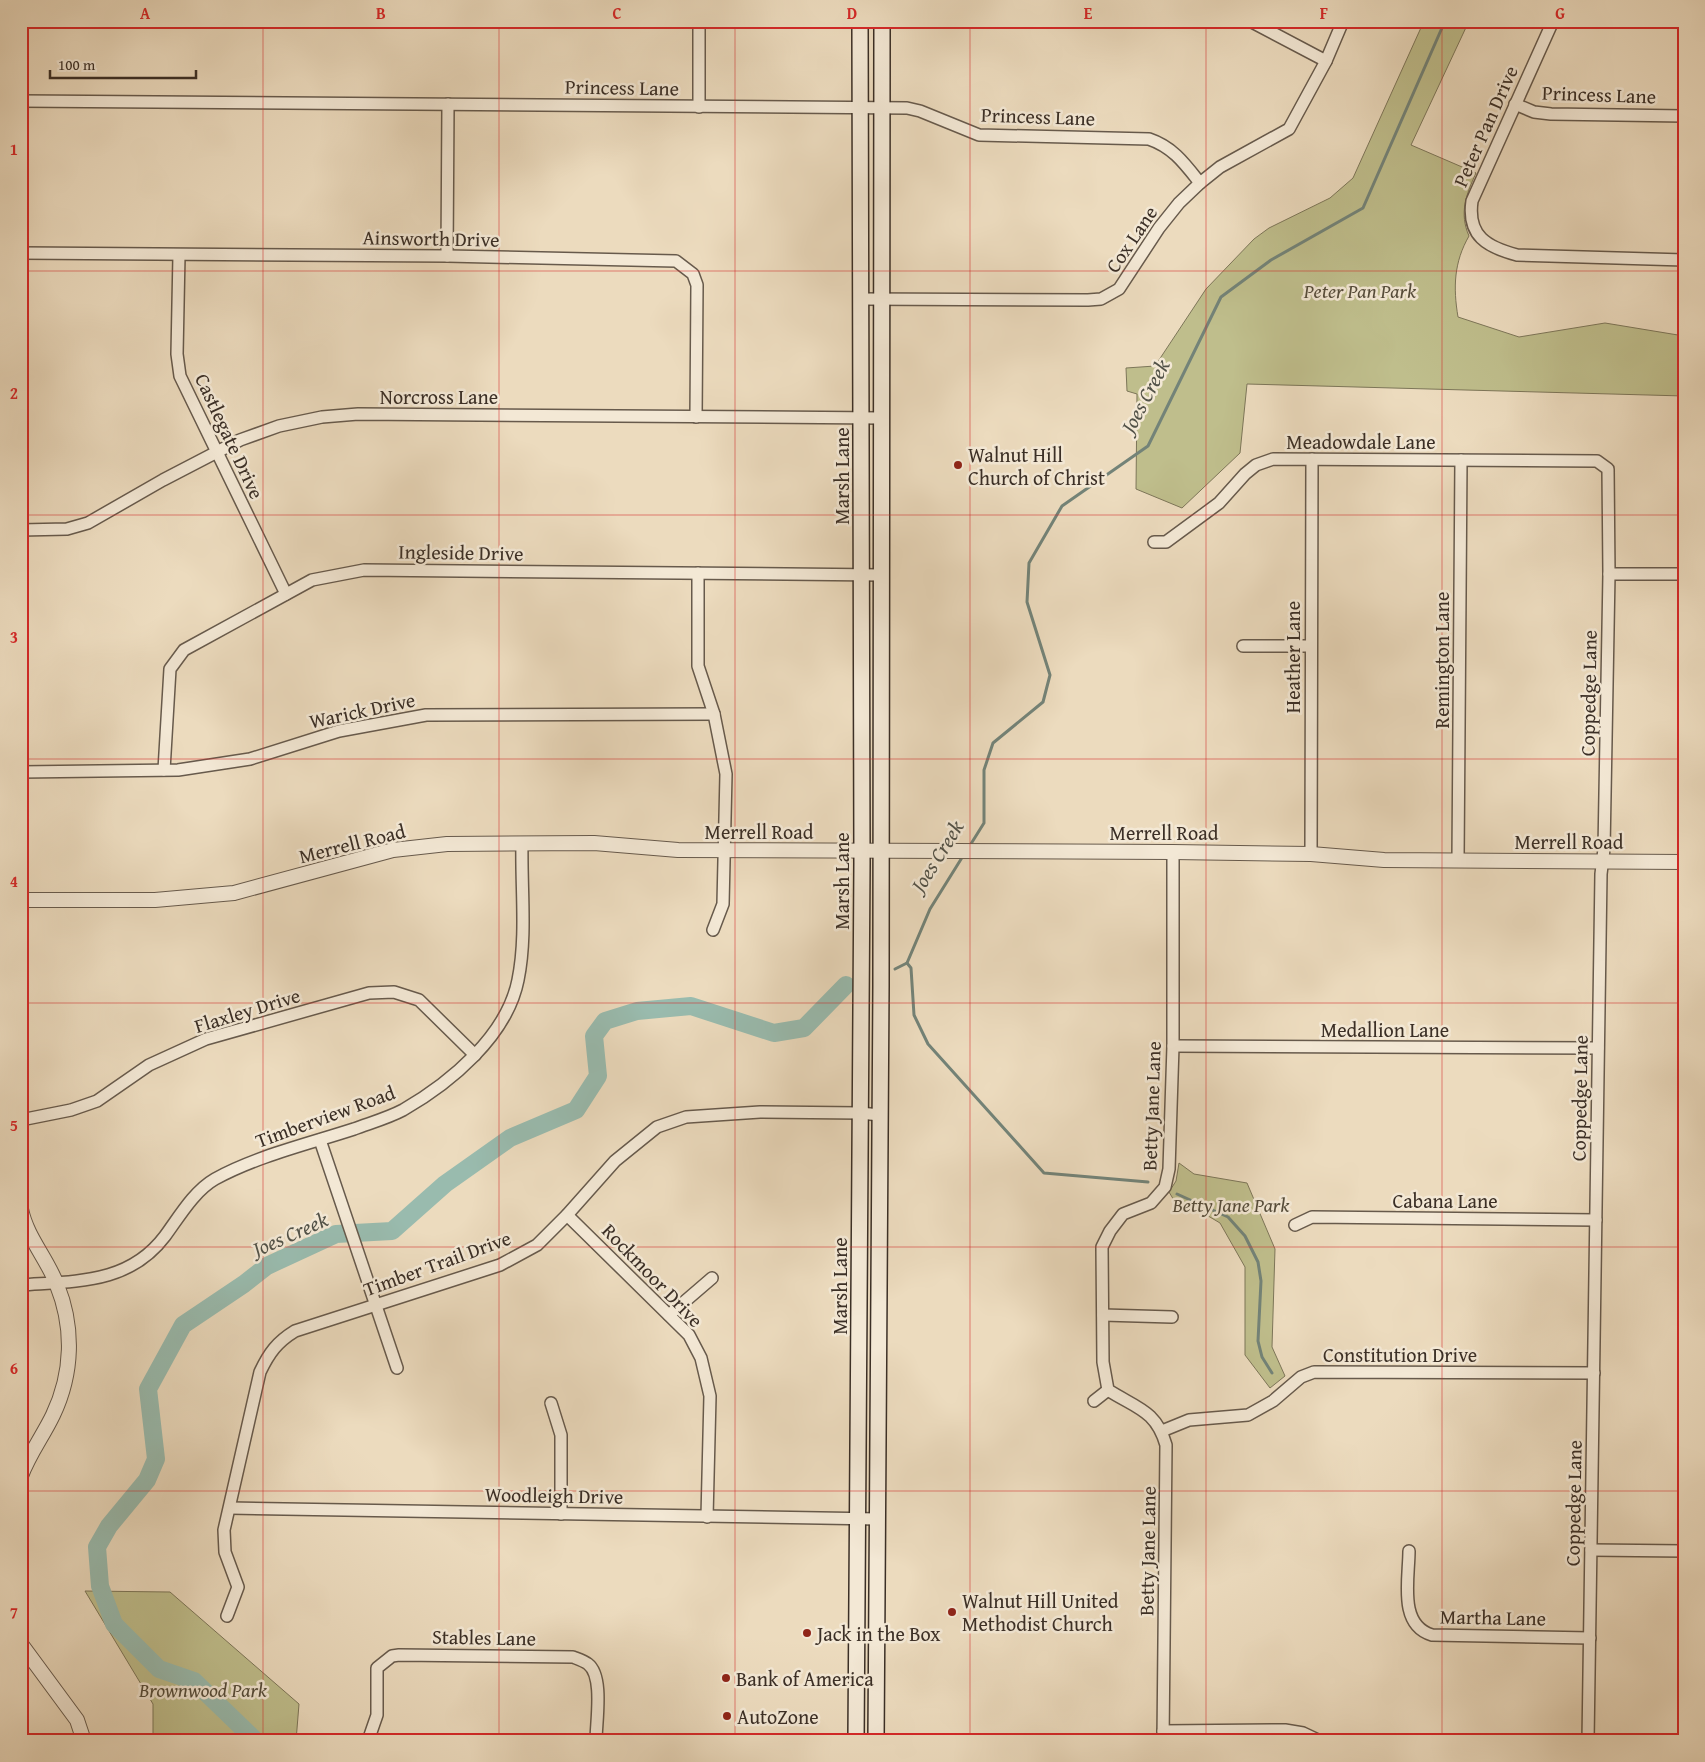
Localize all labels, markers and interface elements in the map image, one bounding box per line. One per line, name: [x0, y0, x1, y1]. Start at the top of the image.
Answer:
text: A: [140, 1, 151, 25]
text: B: [376, 1, 386, 25]
text: C: [612, 1, 622, 25]
text: D: [847, 1, 857, 25]
text: E: [1084, 1, 1093, 25]
text: F: [1320, 1, 1328, 25]
text: G: [1555, 1, 1565, 25]
scale bar: [50, 48, 196, 80]
text: 100 m: [58, 54, 96, 75]
street label: Peter Pan Drive: [1445, 61, 1525, 191]
street label: Princess Lane: [565, 72, 679, 102]
street label: Princess Lane: [1541, 78, 1657, 110]
street label: Princess Lane: [980, 100, 1096, 132]
text: 1: [10, 137, 18, 161]
street label: Cox Lane: [1098, 200, 1164, 278]
street label: Ainsworth Drive: [362, 222, 500, 254]
park label: Peter Pan Park: [1303, 276, 1417, 305]
water label: Joes Creek: [1111, 353, 1178, 441]
street label: Castlegate Drive: [188, 368, 272, 504]
text: 2: [10, 381, 18, 405]
street label: Norcross Lane: [380, 382, 498, 411]
street label: Marsh Lane: [827, 427, 856, 525]
street label: Meadowdale Lane: [1286, 427, 1436, 456]
place label: Walnut Hill Church of Christ: [968, 440, 1105, 492]
marker: Walnut Hill Church of Christ: [952, 459, 964, 471]
street label: Ingleside Drive: [398, 536, 524, 568]
street label: Remington Lane: [1427, 592, 1456, 728]
street label: Heather Lane: [1278, 601, 1307, 713]
text: 3: [10, 625, 18, 649]
street label: Coppedge Lane: [1572, 630, 1604, 756]
street label: Warick Drive: [306, 685, 418, 735]
water label: Joes Creek: [901, 814, 971, 900]
street label: Merrell Road: [296, 816, 409, 870]
street label: Merrell Road: [705, 817, 814, 846]
street label: Merrell Road: [1110, 818, 1219, 847]
street label: Merrell Road: [1515, 827, 1624, 856]
street label: Marsh Lane: [827, 832, 856, 930]
text: 4: [10, 869, 18, 893]
street label: Flaxley Drive: [191, 980, 303, 1040]
street label: Medallion Lane: [1321, 1015, 1449, 1044]
street label: Coppedge Lane: [1563, 1035, 1595, 1161]
street label: Betty Jane Lane: [1134, 1041, 1168, 1171]
street label: Timberview Road: [251, 1077, 399, 1155]
text: 5: [10, 1113, 18, 1137]
street label: Cabana Lane: [1392, 1186, 1498, 1215]
park label: Betty Jane Park: [1172, 1190, 1290, 1219]
water label: Joes Creek: [245, 1203, 333, 1266]
street label: Rockmoor Drive: [596, 1216, 710, 1334]
street label: Timber Trail Drive: [359, 1223, 515, 1303]
street label: Marsh Lane: [825, 1237, 854, 1335]
street label: Constitution Drive: [1323, 1340, 1477, 1369]
text: 6: [10, 1356, 18, 1380]
street label: Coppedge Lane: [1557, 1440, 1589, 1566]
street label: Woodleigh Drive: [485, 1479, 623, 1511]
street label: Betty Jane Lane: [1131, 1486, 1163, 1616]
place label: Walnut Hill United Methodist Church: [962, 1586, 1119, 1638]
text: 7: [10, 1600, 18, 1624]
street label: Martha Lane: [1440, 1602, 1546, 1632]
marker: Walnut Hill United Methodist Church: [946, 1606, 958, 1618]
place label: Jack in the Box: [814, 1619, 941, 1648]
street label: Stables Lane: [432, 1622, 536, 1652]
marker: Jack in the Box: [801, 1627, 813, 1639]
place label: Bank of America: [736, 1664, 874, 1693]
marker: Bank of America: [720, 1672, 732, 1684]
park label: Brownwood Park: [138, 1675, 268, 1704]
place label: AutoZone: [737, 1702, 819, 1731]
marker: AutoZone: [721, 1710, 733, 1722]

